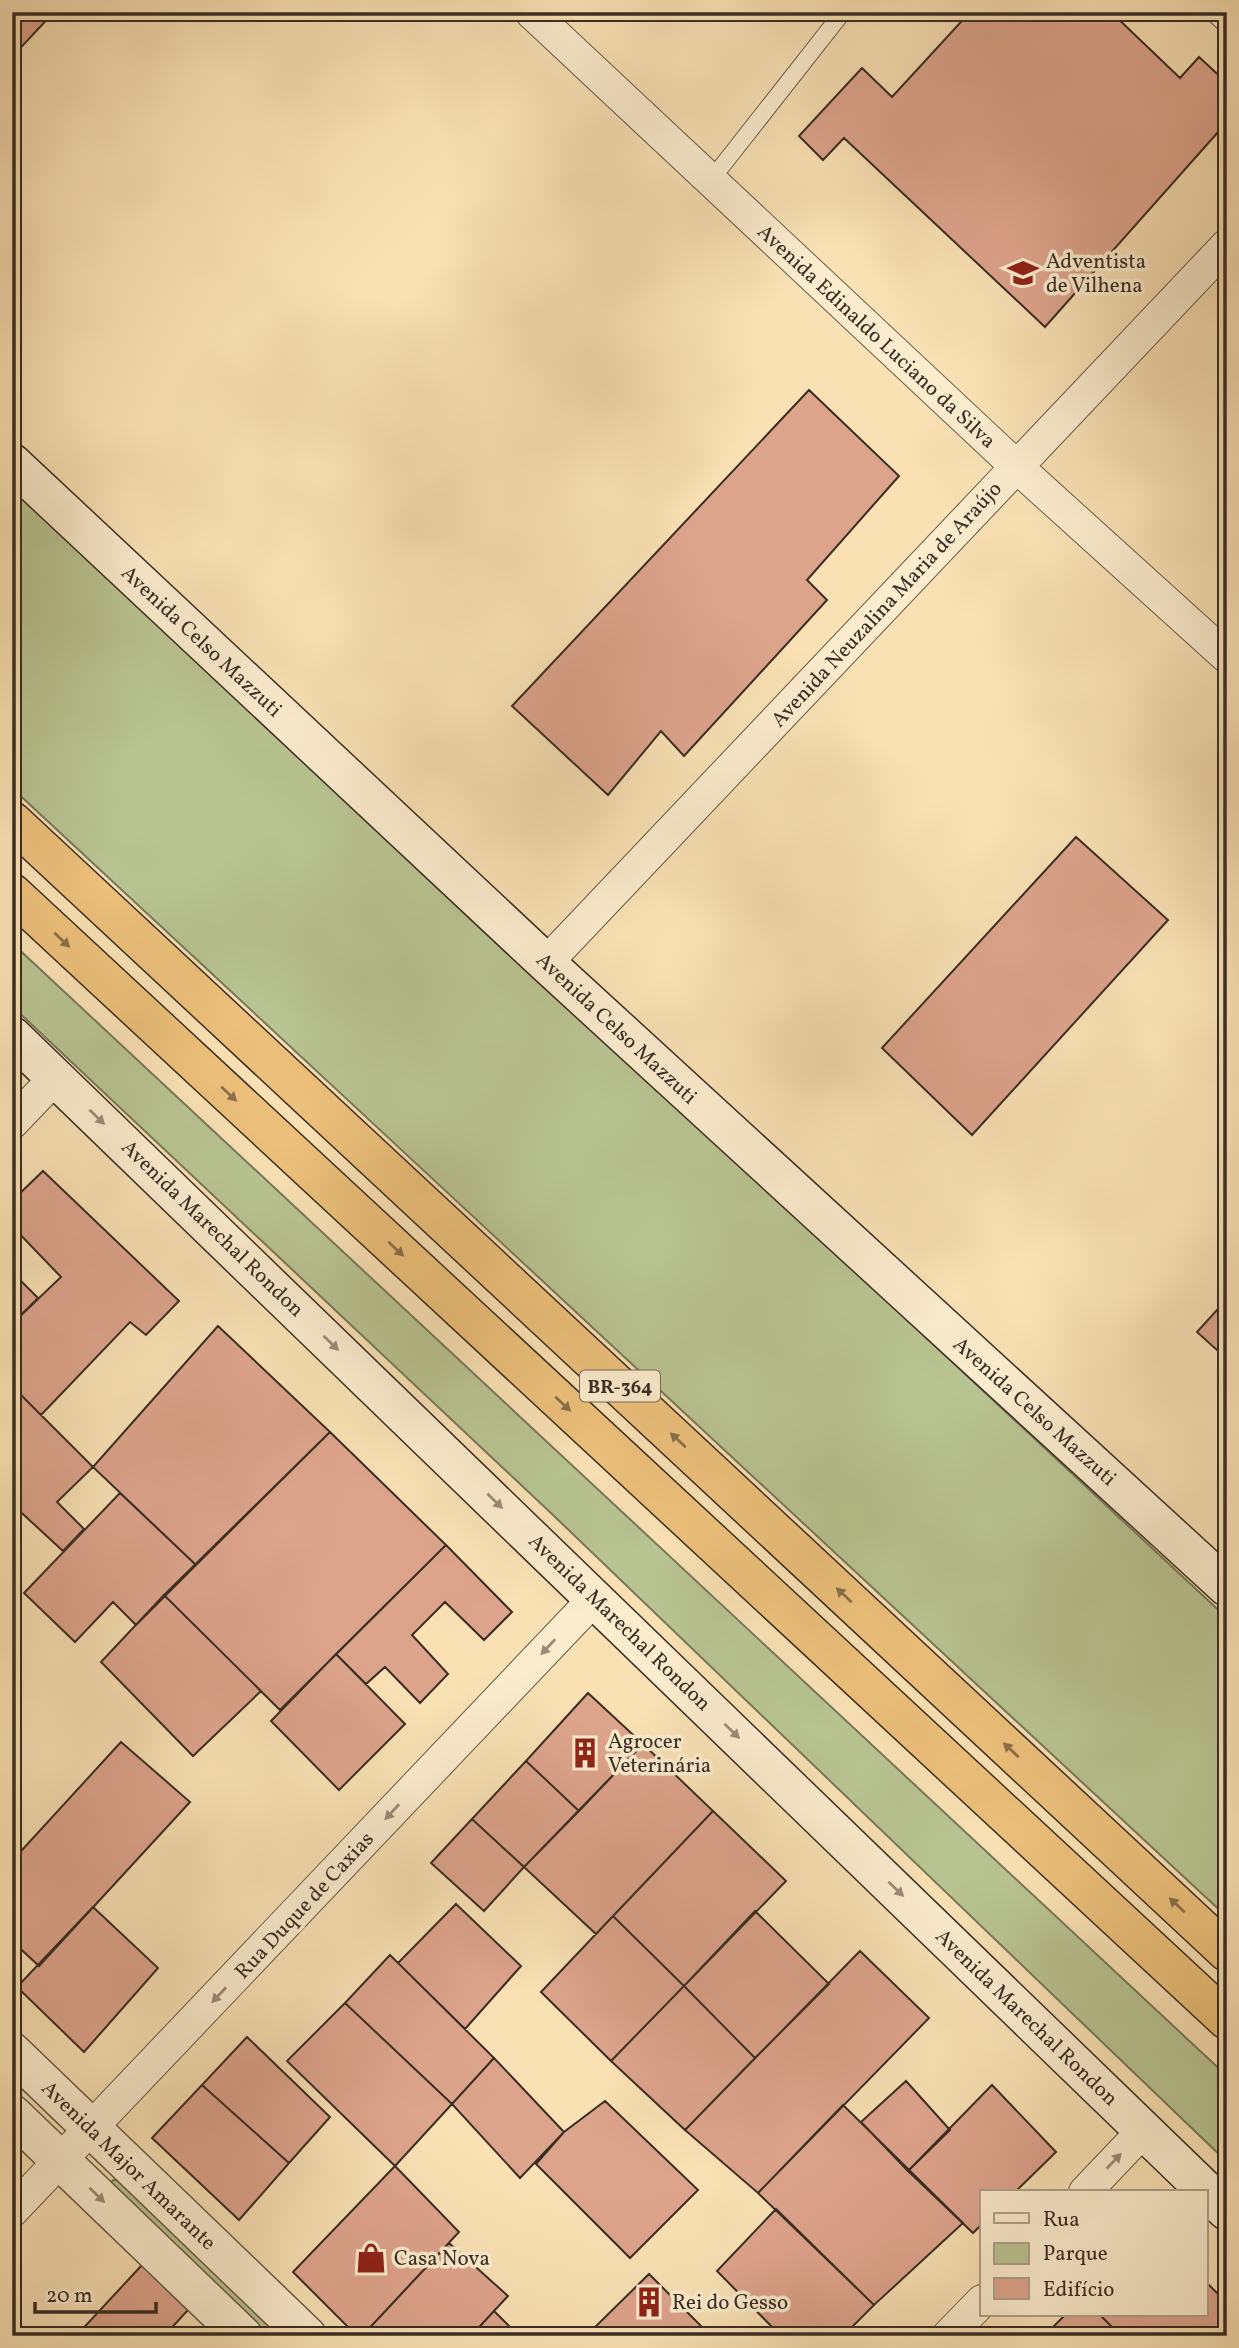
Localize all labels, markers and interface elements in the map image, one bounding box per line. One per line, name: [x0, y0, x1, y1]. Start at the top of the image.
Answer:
street label: Avenida Edinaldo Luciano da Silva: [750, 218, 1002, 456]
place label: Adventista de Vilhena: [1046, 248, 1146, 301]
school or university icon: Adventista de Vilhena: [1006, 256, 1040, 290]
street label: Avenida Neuzalina Maria de Araújo: [765, 476, 1009, 734]
street label: Avenida Celso Mazzuti: [114, 560, 288, 725]
one-way arrow: [53, 931, 70, 947]
street label: Avenida Celso Mazzuti: [529, 947, 703, 1112]
one-way arrow: [220, 1086, 237, 1102]
one-way arrow: [88, 1108, 105, 1124]
street label: Avenida Marechal Rondon: [114, 1134, 310, 1324]
one-way arrow: [387, 1241, 405, 1257]
street label: Avenida Celso Mazzuti: [946, 1331, 1122, 1493]
one-way arrow: [322, 1334, 339, 1350]
road number: BR-364: [580, 1370, 660, 1402]
one-way arrow: [554, 1395, 571, 1411]
one-way arrow: [670, 1432, 687, 1448]
one-way arrow: [486, 1492, 503, 1508]
street label: Avenida Marechal Rondon: [521, 1528, 717, 1718]
one-way arrow: [836, 1587, 853, 1603]
one-way arrow: [541, 1638, 557, 1655]
one-way arrow: [723, 1722, 740, 1738]
place label: Agrocer Veterinária: [608, 1728, 711, 1781]
building icon: Agrocer Veterinária: [568, 1736, 602, 1770]
one-way arrow: [1003, 1742, 1020, 1758]
one-way arrow: [384, 1804, 400, 1821]
street label: Rua Duque de Caxias: [229, 1826, 381, 1986]
one-way arrow: [887, 1880, 904, 1897]
one-way arrow: [1168, 1897, 1186, 1913]
street label: Avenida Marechal Rondon: [928, 1923, 1124, 2113]
one-way arrow: [211, 1986, 227, 2003]
street label: Avenida Major Amarante: [34, 2075, 222, 2257]
one-way arrow: [1106, 2153, 1122, 2170]
one-way arrow: [89, 2187, 105, 2203]
legend: [980, 2190, 1208, 2316]
text: Rua: [1043, 2206, 1080, 2235]
text: Parque: [1043, 2240, 1108, 2269]
shop icon: Casa Nova: [354, 2241, 388, 2275]
place label: Casa Nova: [394, 2245, 490, 2274]
scale bar: [35, 2271, 156, 2315]
text: Edifício: [1043, 2276, 1115, 2305]
text: 20 m: [46, 2282, 92, 2311]
building icon: Rei do Gesso: [632, 2285, 666, 2319]
place label: Rei do Gesso: [672, 2289, 788, 2318]

